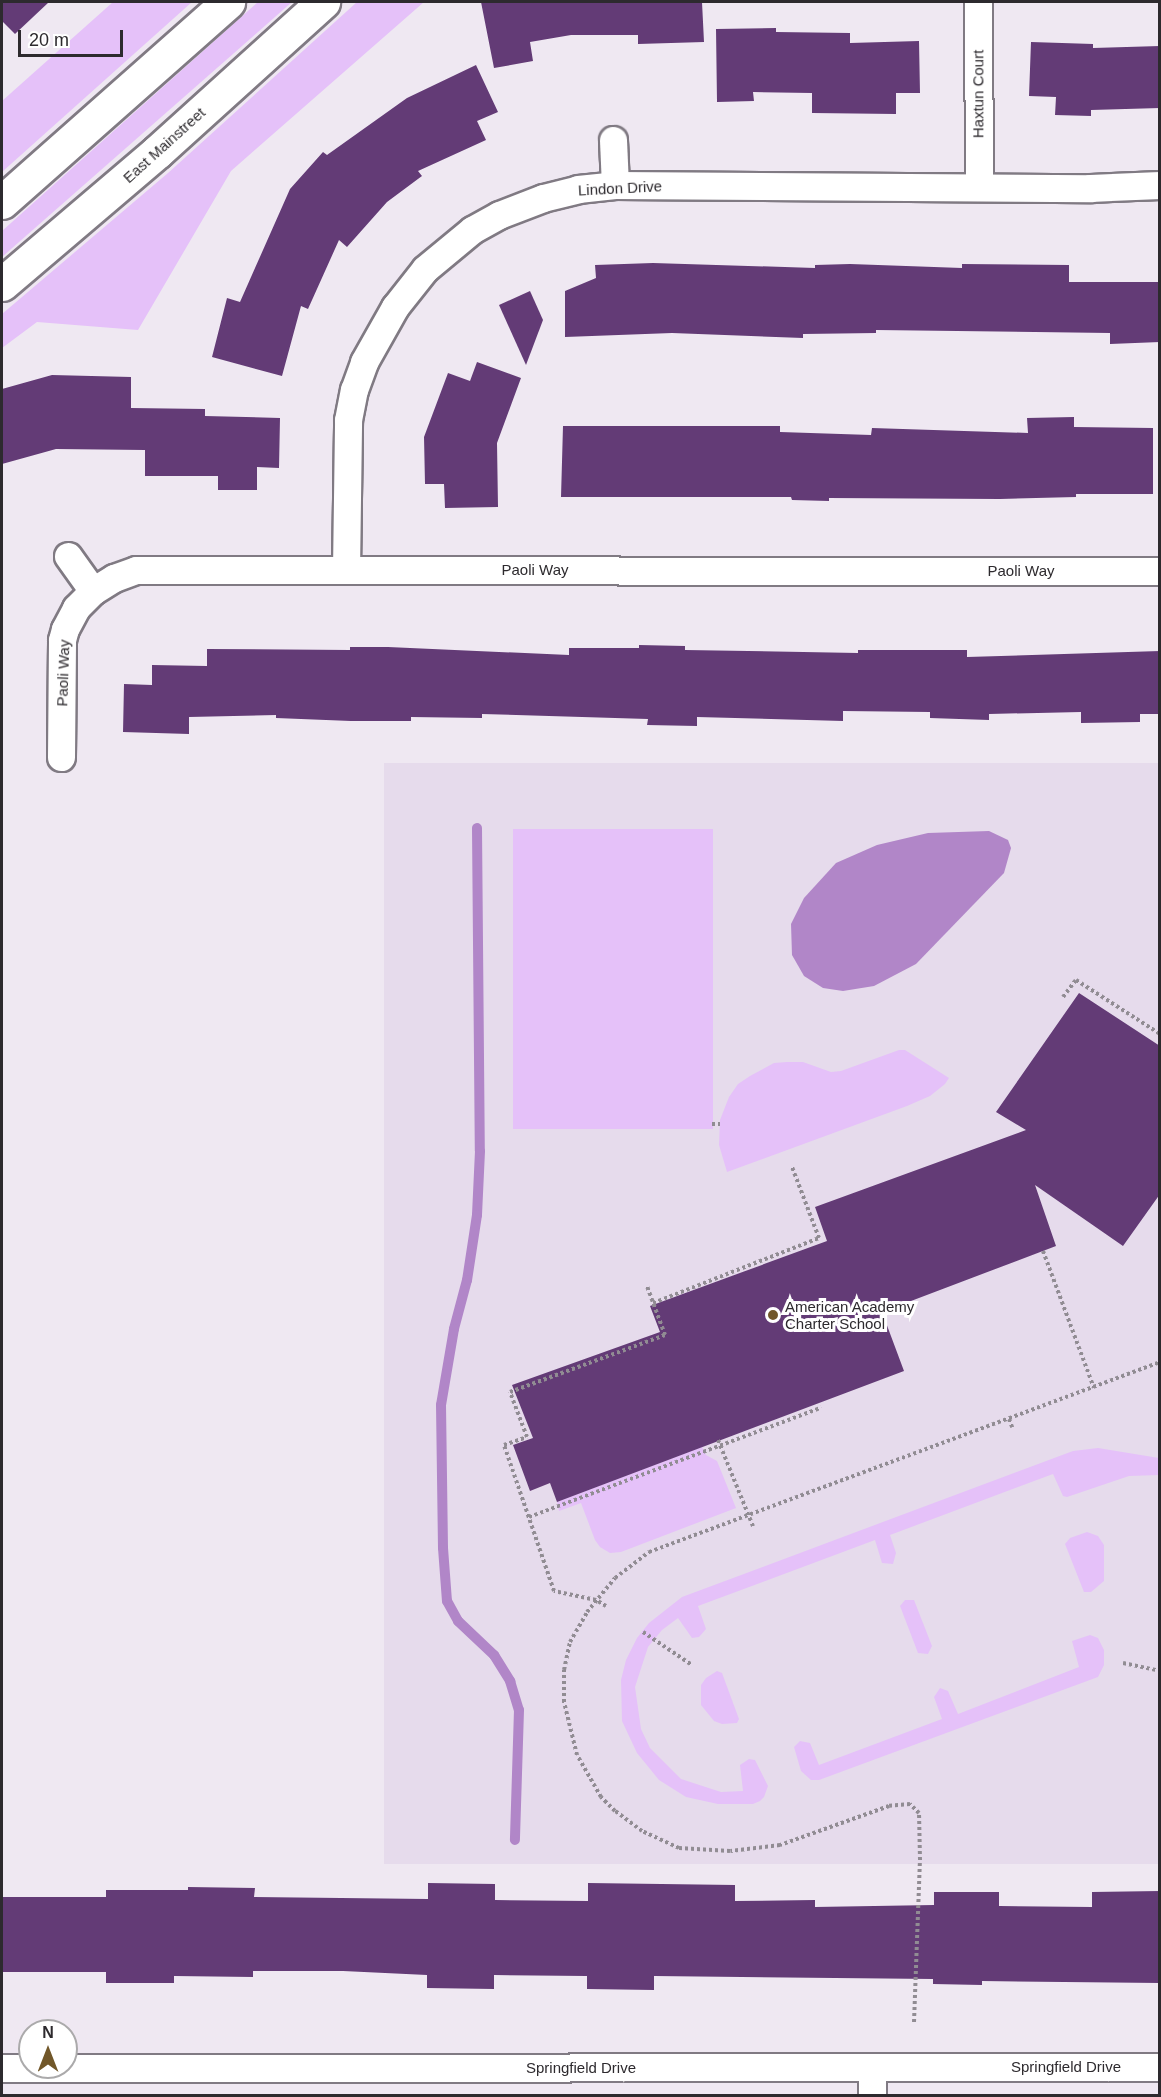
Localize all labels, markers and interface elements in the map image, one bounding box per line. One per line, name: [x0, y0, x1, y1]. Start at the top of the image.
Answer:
scale bar: [21, 18, 126, 56]
text: 20 m: [29, 30, 69, 50]
street label: Haxtun Court: [969, 50, 987, 138]
street label: East Mainstreet: [119, 103, 209, 187]
street label: Lindon Drive: [577, 177, 663, 199]
street label: Paoli Way: [502, 561, 568, 579]
street label: Paoli Way: [988, 562, 1054, 580]
street label: Paoli Way: [53, 639, 73, 707]
place label: American Academy Charter School: [785, 1297, 915, 1332]
marker: American Academy Charter School: [766, 1308, 780, 1322]
north arrow: [18, 2019, 78, 2079]
text: N: [42, 2024, 54, 2041]
street label: Springfield Drive: [1011, 2058, 1121, 2076]
street label: Springfield Drive: [526, 2059, 636, 2077]

